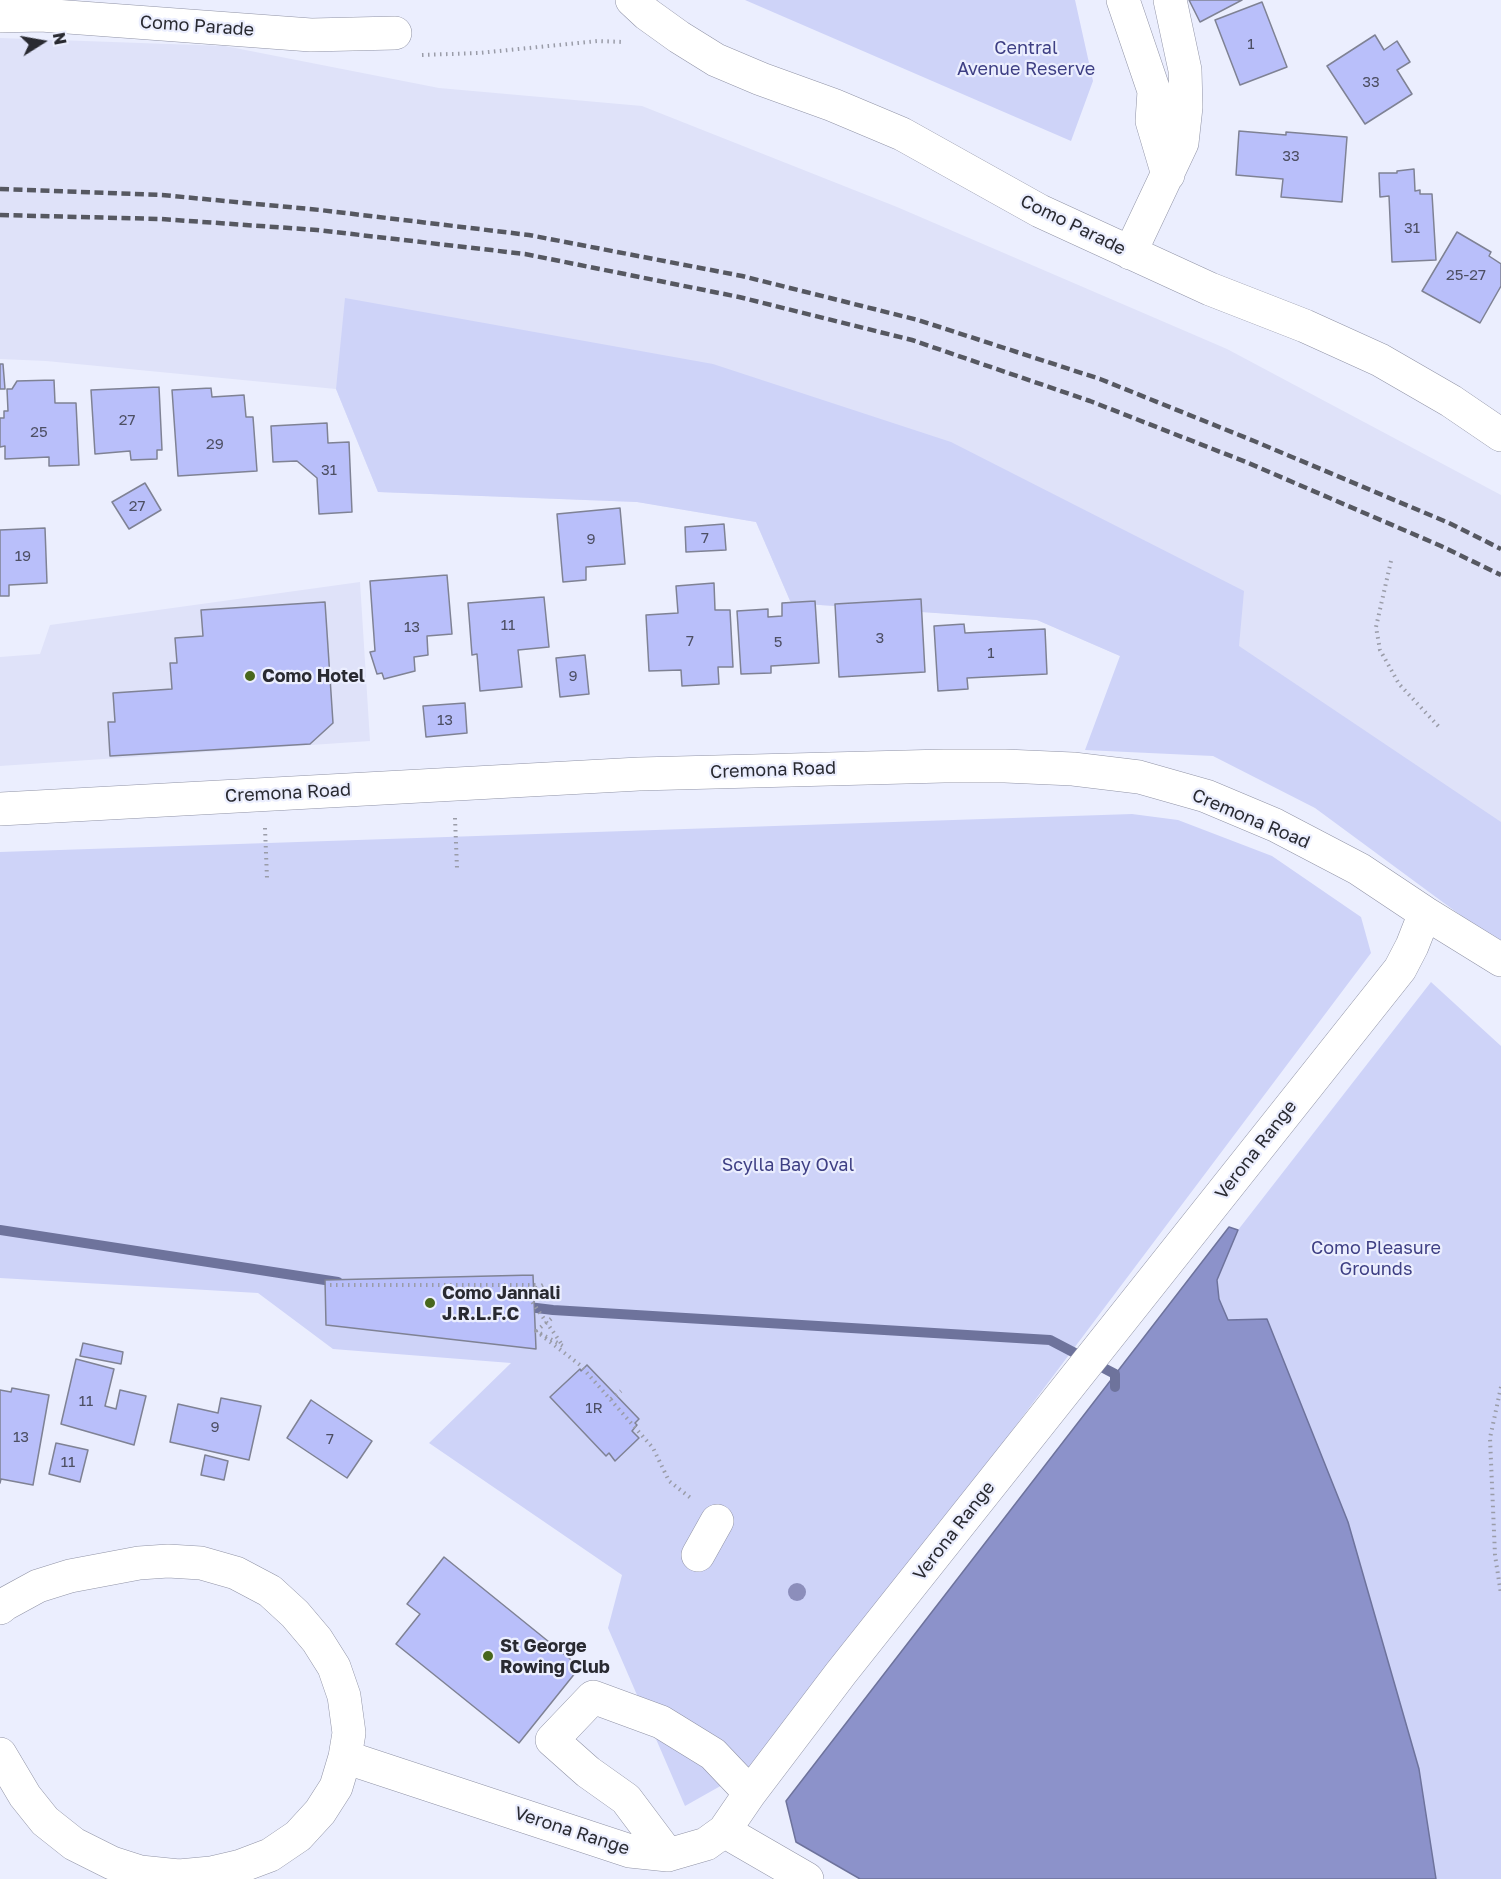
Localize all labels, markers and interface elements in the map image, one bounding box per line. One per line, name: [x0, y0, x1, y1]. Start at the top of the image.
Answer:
street label: Como Parade: [139, 11, 255, 41]
north arrow: [12, 12, 72, 72]
text: N: [49, 31, 71, 46]
house number: 1: [1247, 35, 1255, 53]
park label: Central Avenue Reserve: [957, 37, 1095, 80]
house number: 33: [1362, 73, 1380, 91]
house number: 33: [1282, 147, 1300, 165]
street label: Como Parade: [1017, 190, 1129, 260]
house number: 31: [1404, 219, 1420, 237]
house number: 25-27: [1446, 266, 1486, 284]
house number: 27: [119, 411, 135, 429]
house number: 25: [30, 423, 48, 441]
house number: 29: [206, 435, 224, 453]
house number: 31: [321, 461, 337, 479]
house number: 27: [129, 497, 145, 515]
house number: 7: [701, 529, 709, 547]
house number: 9: [586, 530, 596, 548]
house number: 19: [15, 547, 31, 565]
house number: 11: [501, 616, 515, 634]
house number: 13: [404, 618, 420, 636]
house number: 3: [876, 629, 884, 647]
house number: 7: [686, 632, 694, 650]
house number: 5: [774, 633, 782, 651]
house number: 1: [987, 644, 995, 662]
place label: Como Hotel: [262, 665, 365, 687]
house number: 9: [568, 667, 578, 685]
marker: Como Hotel: [243, 669, 257, 683]
house number: 13: [437, 711, 453, 729]
street label: Cremona Road: [710, 757, 836, 783]
street label: Cremona Road: [224, 779, 352, 807]
street label: Cremona Road: [1189, 784, 1313, 854]
street label: Verona Range: [1211, 1096, 1301, 1204]
park label: Scylla Bay Oval: [722, 1154, 854, 1176]
park label: Como Pleasure Grounds: [1311, 1237, 1441, 1280]
place label: Como Jannali J.R.L.F.C: [442, 1282, 561, 1324]
marker: Como Jannali J.R.L.F.C: [423, 1296, 437, 1310]
house number: 11: [79, 1392, 93, 1410]
house number: 1R: [585, 1399, 603, 1417]
house number: 9: [210, 1418, 220, 1436]
house number: 13: [13, 1428, 29, 1446]
house number: 7: [326, 1430, 334, 1448]
house number: 11: [61, 1453, 75, 1471]
street label: Verona Range: [909, 1477, 999, 1585]
place label: St George Rowing Club: [500, 1635, 610, 1678]
marker: St George Rowing Club: [481, 1649, 495, 1663]
street label: Verona Range: [512, 1802, 632, 1860]

